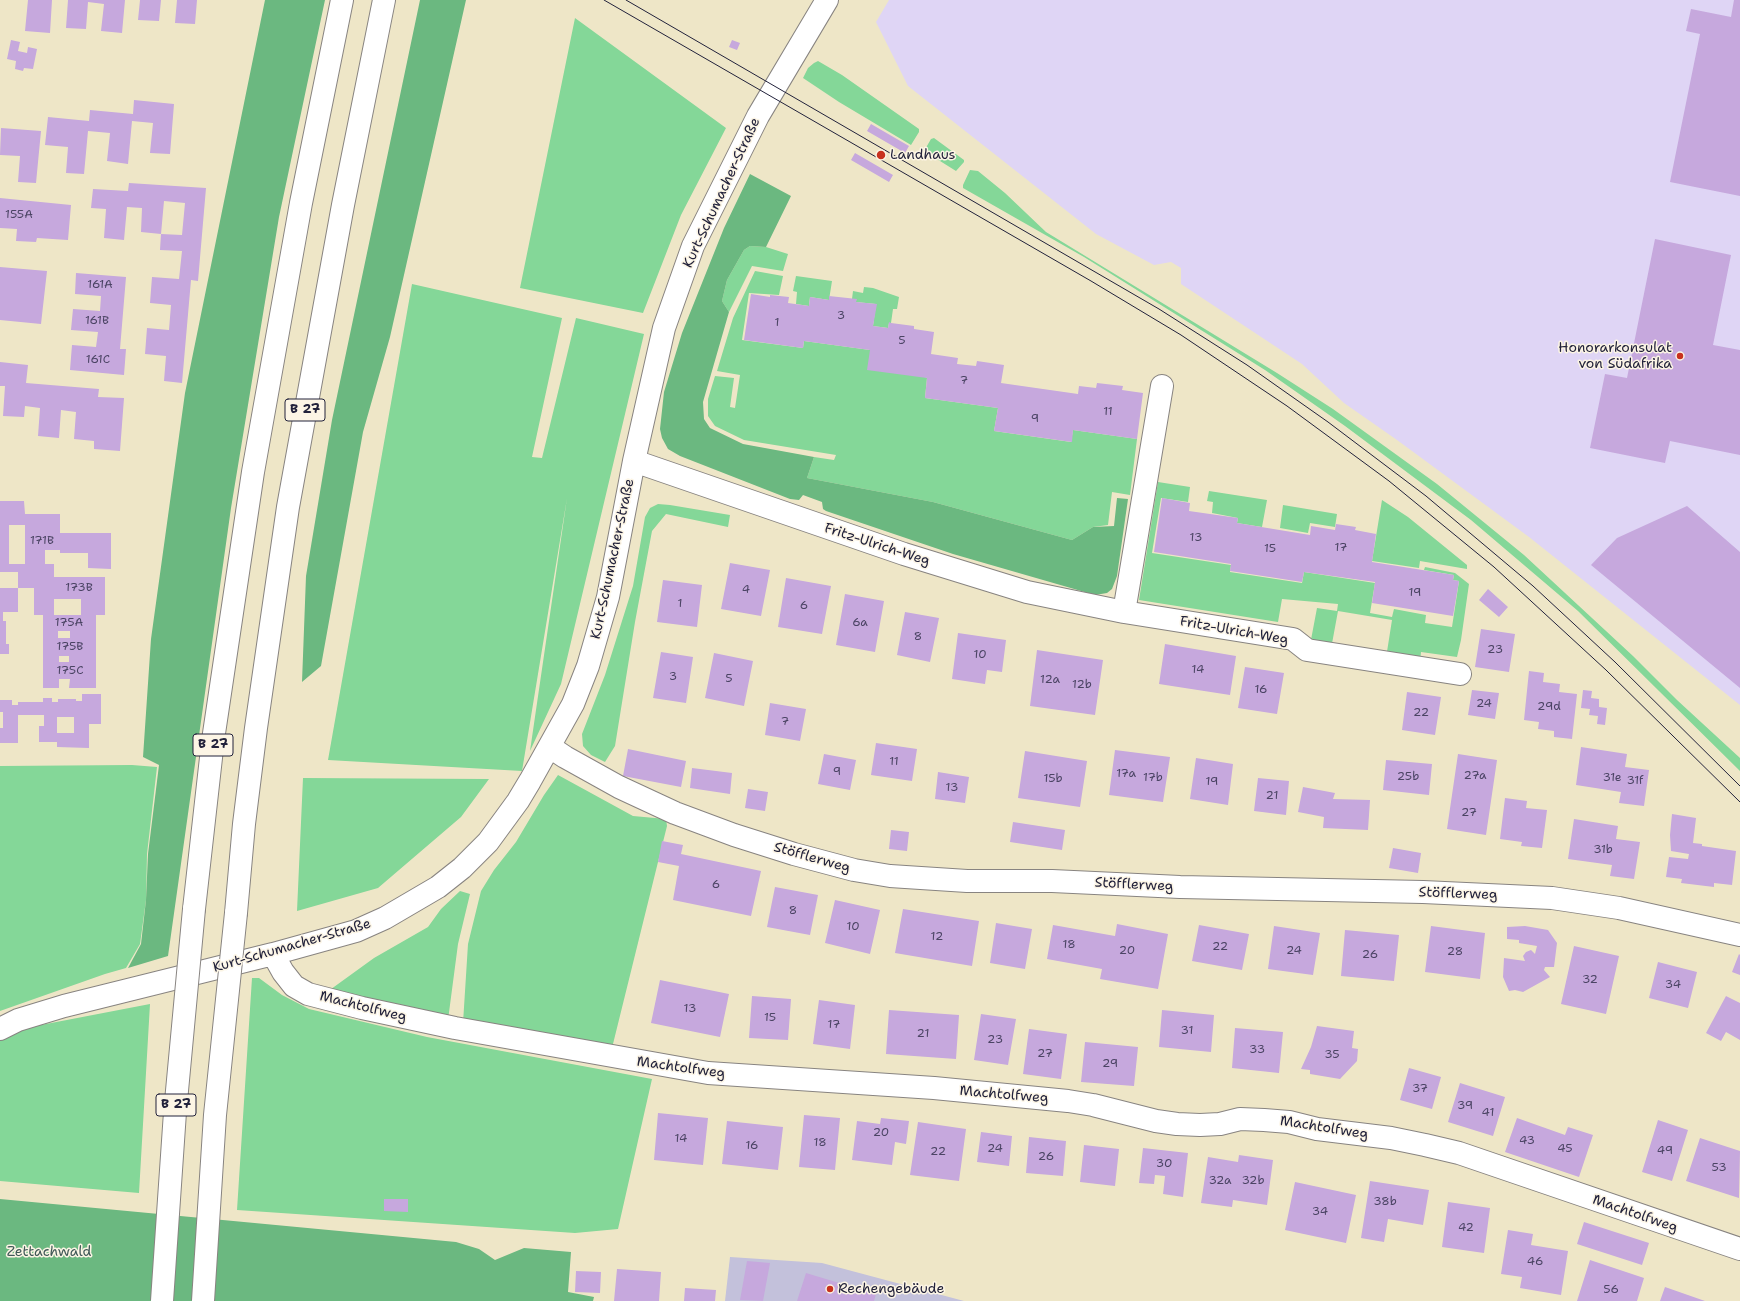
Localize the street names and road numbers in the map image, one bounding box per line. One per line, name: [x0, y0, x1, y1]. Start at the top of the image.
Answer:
street label: Kurt-Schumacher-Straße: [680, 115, 764, 271]
road number: B 27: [285, 399, 325, 421]
street label: Kurt-Schumacher-Straße: [588, 477, 638, 641]
street label: Fritz-Ulrich-Weg: [822, 520, 932, 570]
street label: Fritz-Ulrich-Weg: [1178, 613, 1290, 649]
road number: B 27: [193, 734, 233, 756]
street label: Stöfflerweg: [772, 839, 852, 877]
street label: Stöfflerweg: [1094, 875, 1174, 895]
street label: Stöfflerweg: [1418, 884, 1498, 904]
street label: Kurt-Schumacher-Straße: [211, 915, 373, 977]
street label: Machtolfweg: [318, 988, 408, 1026]
street label: Machtolfweg: [636, 1053, 726, 1083]
street label: Machtolfweg: [959, 1083, 1049, 1107]
road number: B 27: [156, 1094, 196, 1116]
street label: Machtolfweg: [1279, 1113, 1369, 1143]
street label: Machtolfweg: [1590, 1192, 1680, 1236]

